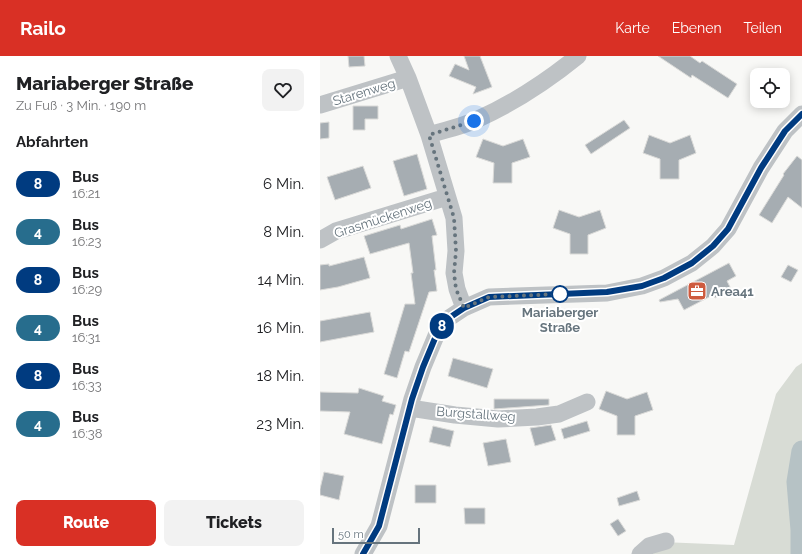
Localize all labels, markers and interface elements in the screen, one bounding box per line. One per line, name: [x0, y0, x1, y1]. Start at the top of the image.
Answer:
text: Railo: [20, 17, 66, 39]
text: Karte: [615, 20, 650, 36]
text: Ebenen: [672, 20, 722, 36]
text: Teilen: [744, 20, 782, 36]
map controls: [750, 68, 790, 108]
button: locate: [750, 68, 790, 108]
button: heart: [262, 69, 304, 111]
text: Mariaberger Straße: [16, 72, 194, 94]
street label: Starenweg: [331, 75, 397, 109]
text: Zu Fuß · 3 Min. · 190 m: [16, 98, 146, 113]
your location: [464, 111, 484, 131]
text: Abfahrten: [16, 133, 88, 151]
text: Bus: [72, 168, 99, 186]
text: 6 Min.: [263, 175, 304, 193]
text: 8: [34, 176, 42, 192]
text: 16:21: [72, 186, 100, 201]
street label: Grasmückenweg: [332, 195, 434, 241]
text: Bus: [72, 216, 99, 234]
text: 8 Min.: [263, 223, 304, 241]
text: 4: [34, 224, 42, 240]
text: 16:23: [72, 234, 102, 249]
text: Bus: [72, 264, 99, 282]
text: 14 Min.: [258, 271, 304, 289]
text: 8: [34, 272, 42, 288]
office icon: Area41: [686, 280, 708, 302]
text: 16:29: [72, 282, 102, 297]
place label: Area41: [711, 284, 754, 299]
marker: Mariaberger Straße: [551, 285, 569, 303]
place label: Mariaberger Straße: [522, 305, 598, 335]
text: Bus: [72, 312, 99, 330]
line badge: 8: [429, 313, 455, 339]
text: 8: [438, 318, 446, 334]
text: 16 Min.: [257, 319, 304, 337]
text: 4: [34, 320, 42, 336]
text: 16:31: [72, 330, 100, 345]
text: Bus: [72, 360, 99, 378]
text: 18 Min.: [257, 367, 304, 385]
text: 8: [34, 368, 42, 384]
text: 16:33: [72, 378, 102, 393]
street label: Burgstallweg: [436, 404, 516, 424]
text: Bus: [72, 408, 99, 426]
text: 23 Min.: [256, 415, 304, 433]
text: 4: [34, 416, 42, 432]
text: 16:38: [72, 426, 103, 441]
button: Route: [16, 500, 156, 546]
button: Tickets: [164, 500, 304, 546]
scale bar: [332, 526, 420, 545]
text: 50 m: [338, 528, 364, 541]

